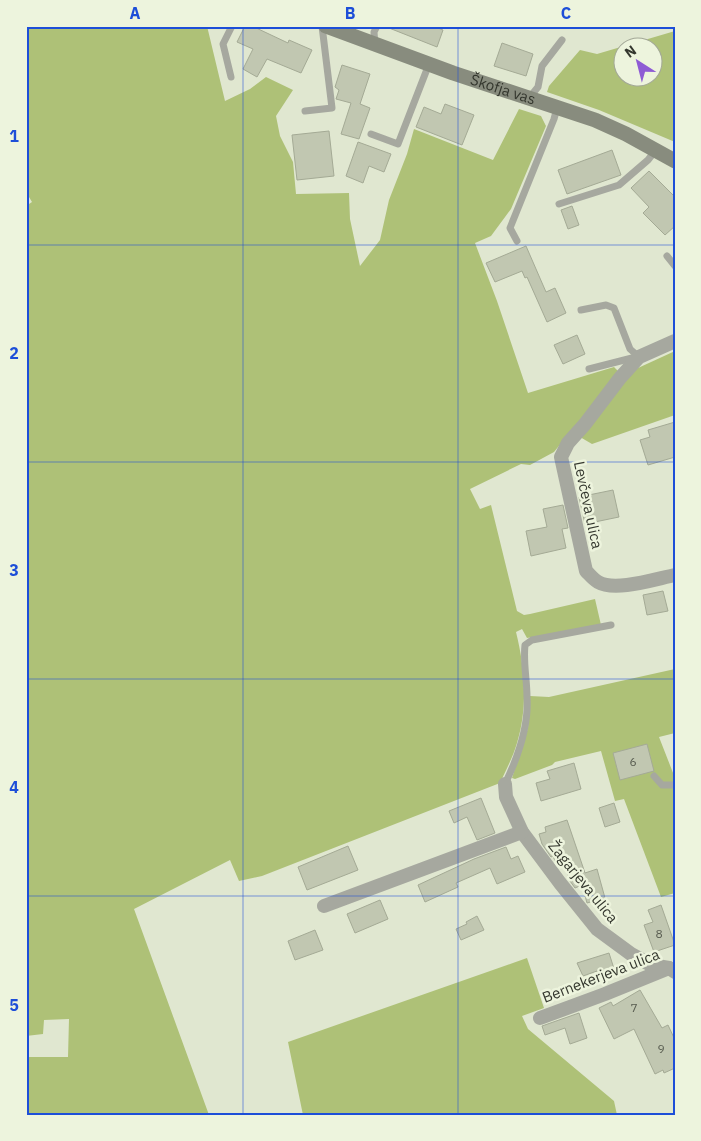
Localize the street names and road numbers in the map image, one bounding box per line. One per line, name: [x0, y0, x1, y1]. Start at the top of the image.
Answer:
street label: Škofja vas: [468, 69, 538, 109]
street label: Levčeva ulica: [570, 459, 607, 550]
street label: Žagarjeva ulica: [544, 837, 622, 927]
street label: Bernekerjeva ulica: [539, 944, 662, 1007]

